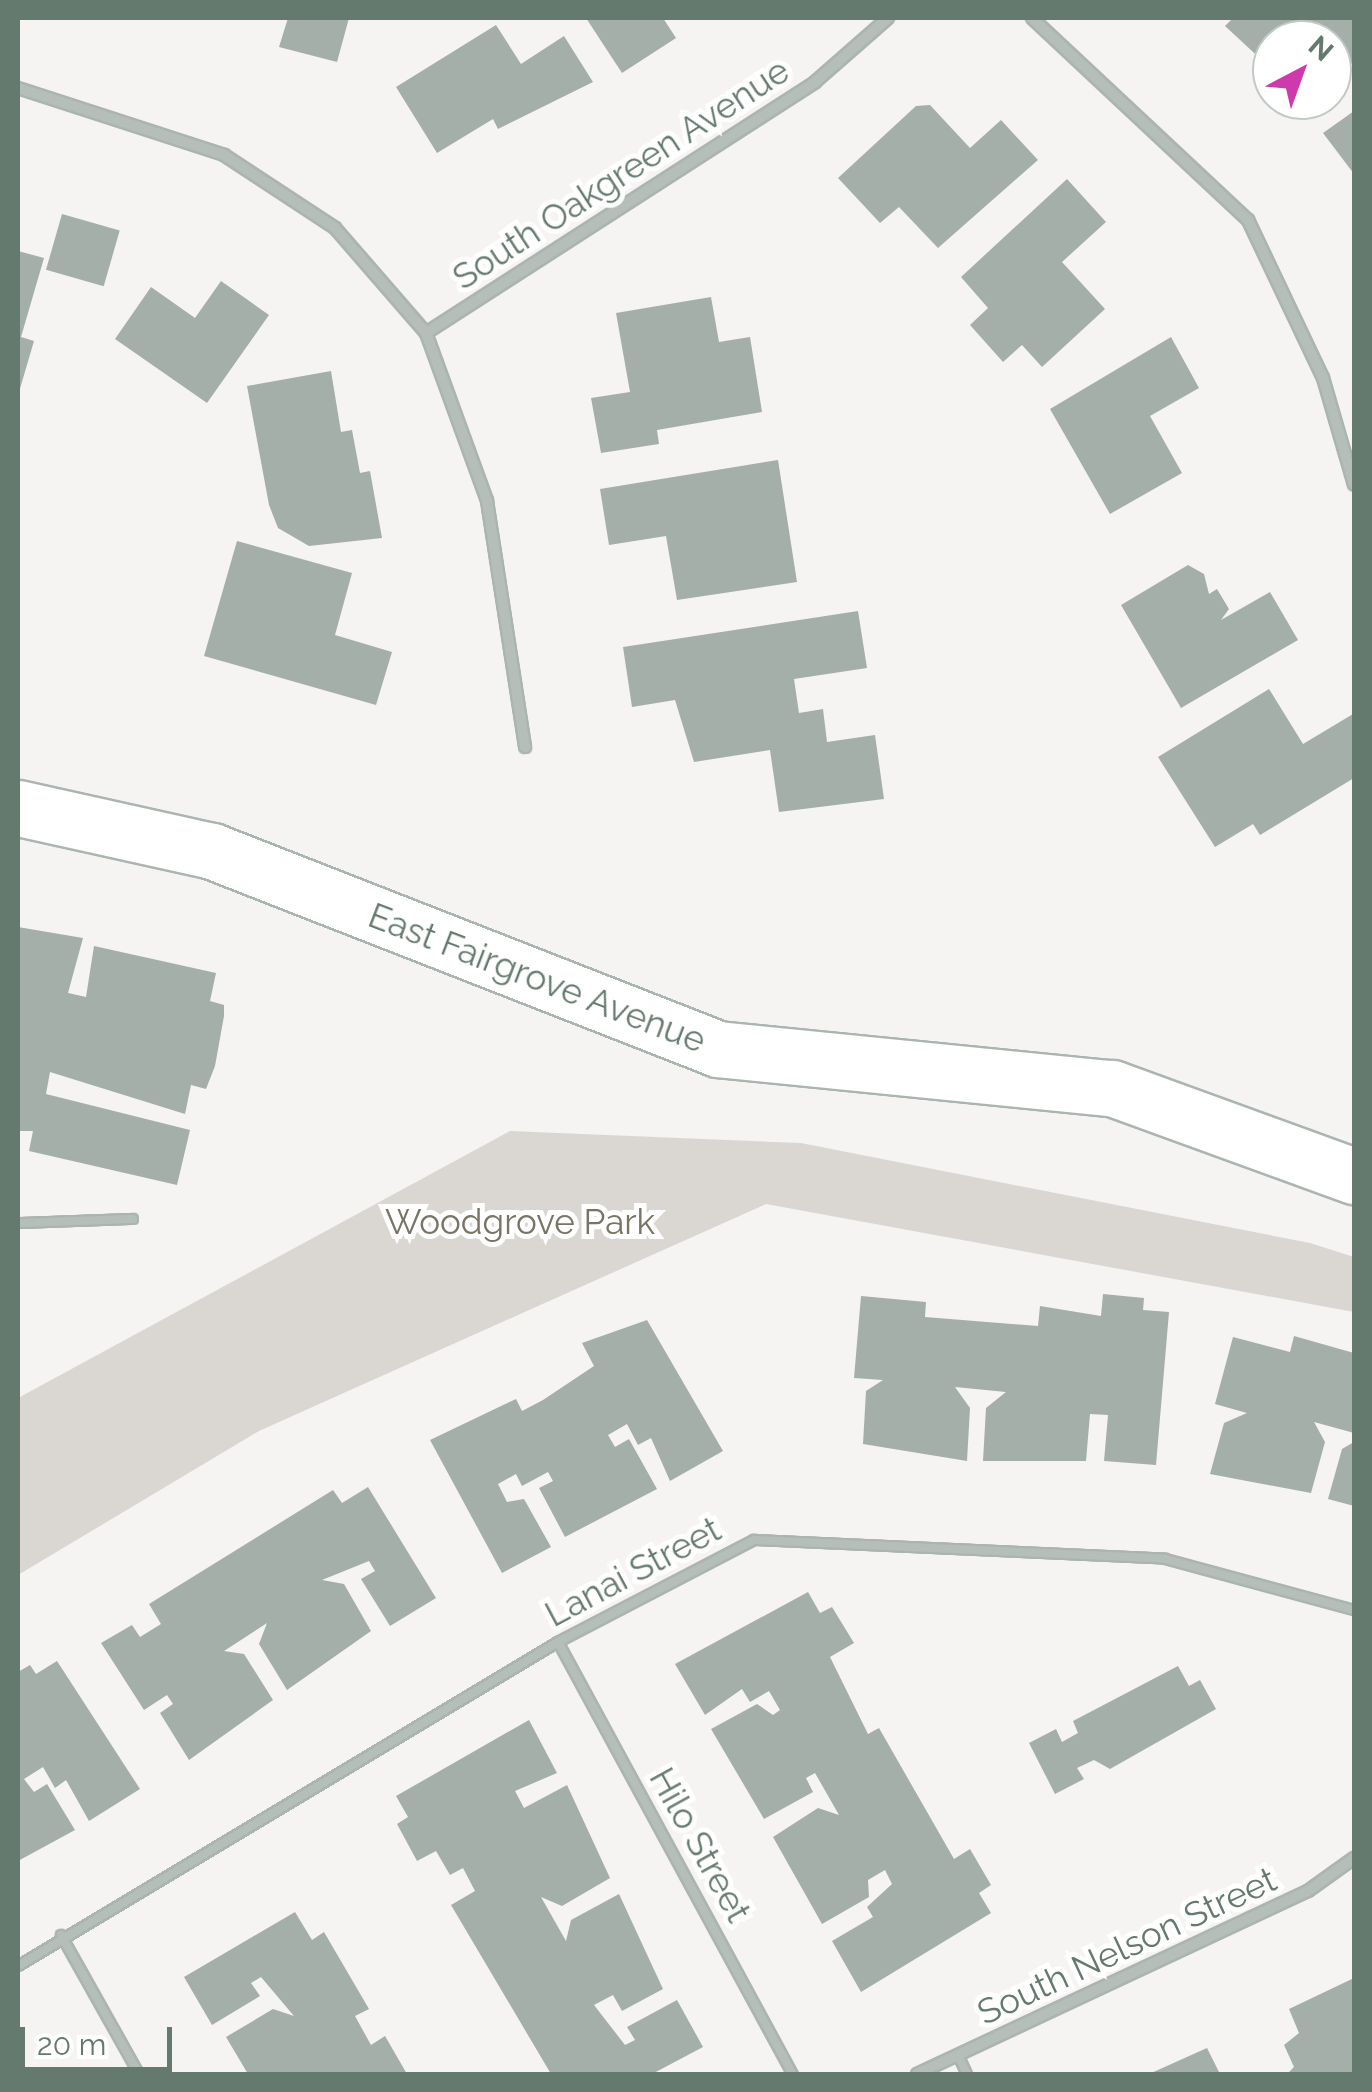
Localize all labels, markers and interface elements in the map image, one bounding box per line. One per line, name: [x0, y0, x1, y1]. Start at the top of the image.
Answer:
north arrow: [1252, 20, 1352, 120]
text: N: [1302, 29, 1340, 68]
street label: South Oakgreen Avenue: [445, 49, 797, 299]
street label: East Fairgrove Avenue: [362, 894, 712, 1062]
park label: Woodgrove Park: [385, 1201, 655, 1243]
street label: Lanai Street: [538, 1508, 728, 1636]
street label: Hilo Street: [640, 1761, 760, 1929]
street label: South Nelson Street: [971, 1858, 1283, 2034]
scale bar: [25, 2007, 178, 2069]
text: 20 m: [37, 2027, 106, 2062]

